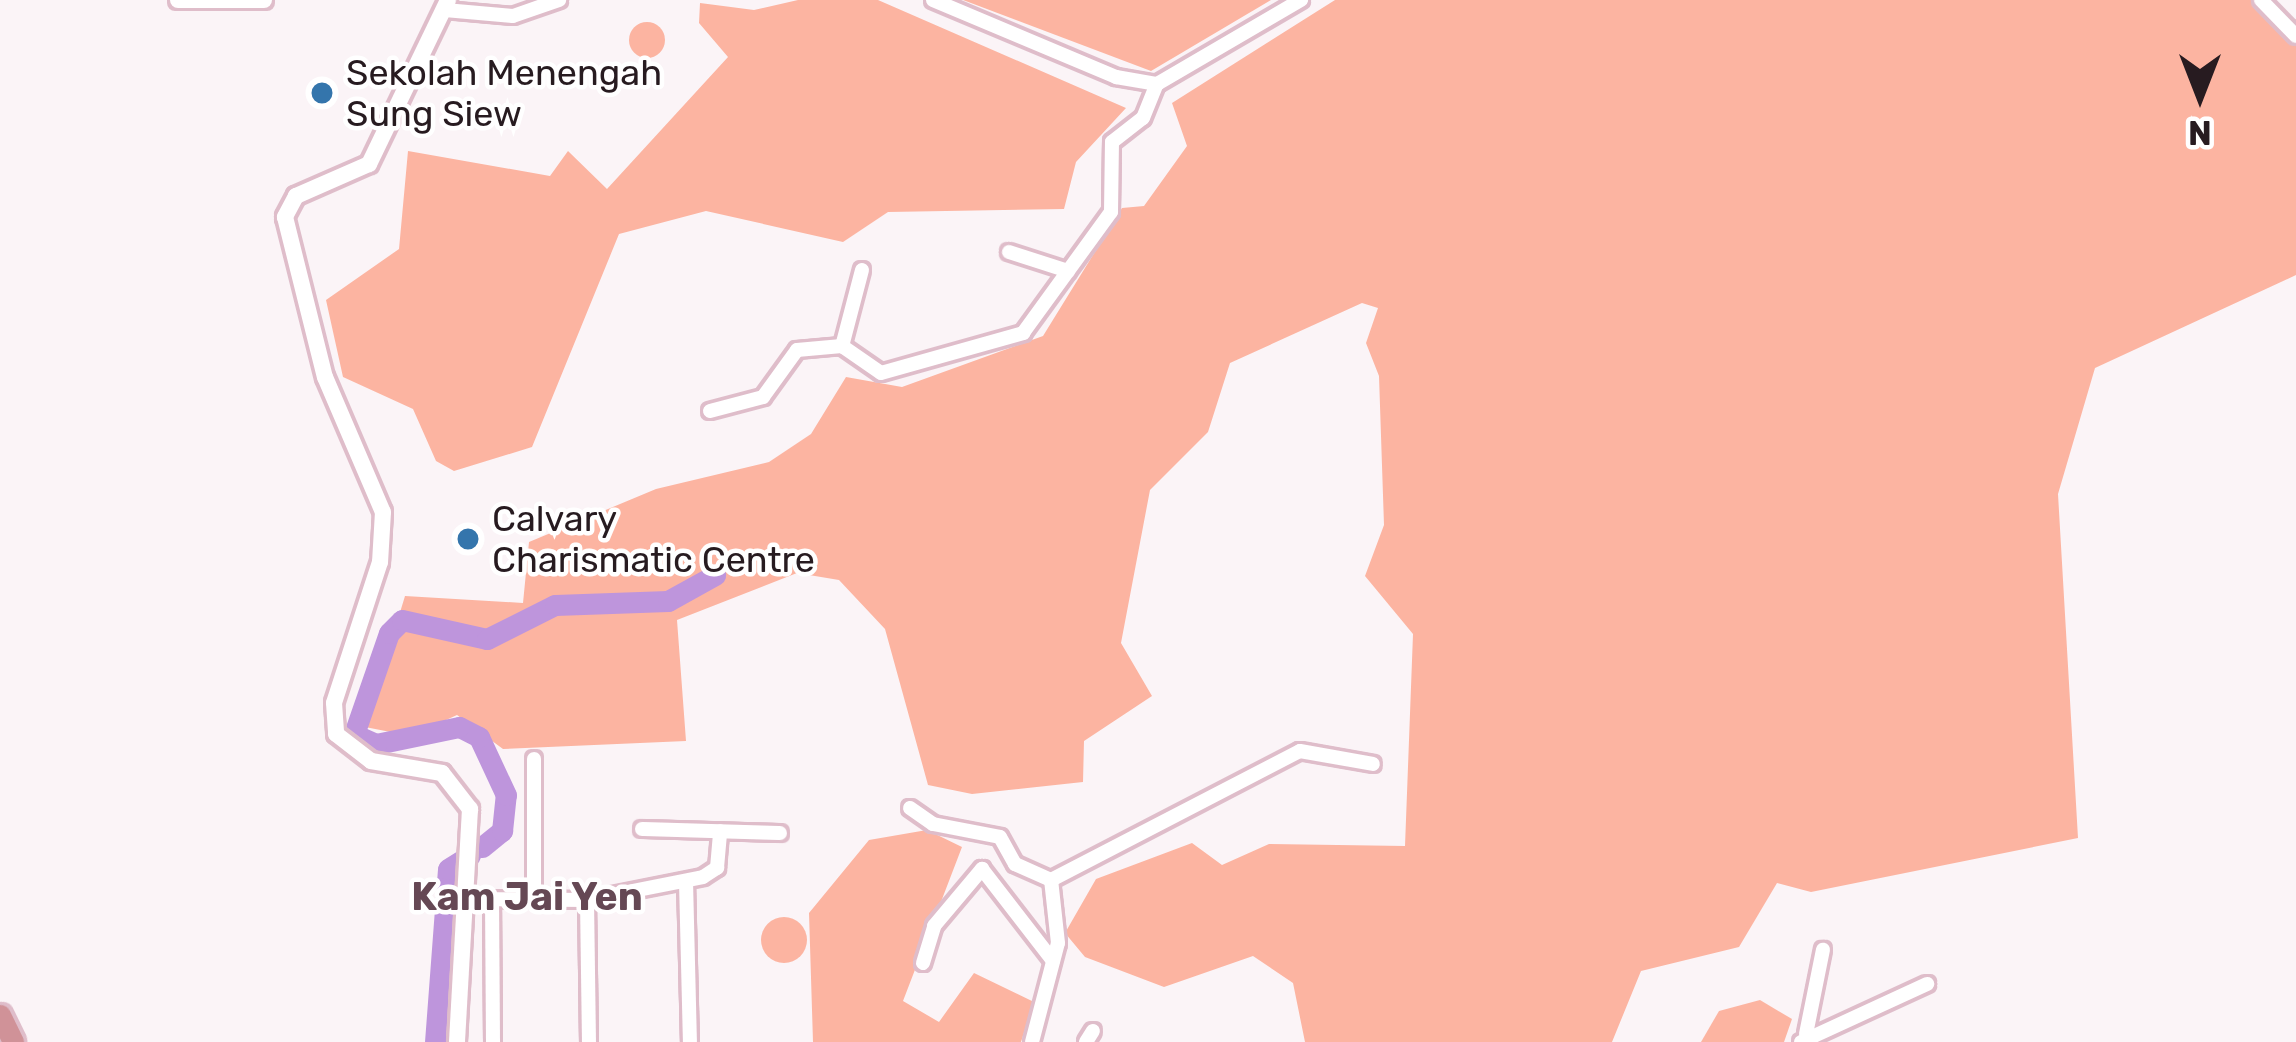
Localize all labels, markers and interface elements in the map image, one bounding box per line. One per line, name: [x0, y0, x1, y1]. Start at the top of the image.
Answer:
north arrow: [2140, 36, 2260, 156]
place label: Sekolah Menengah Sung Siew: [346, 50, 662, 135]
marker: Sekolah Menengah Sung Siew: [309, 80, 335, 106]
text: N: [2188, 113, 2212, 152]
place label: Calvary Charismatic Centre: [492, 496, 815, 581]
marker: Calvary Charismatic Centre: [455, 526, 481, 552]
district label: Kam Jai Yen: [411, 874, 643, 920]

